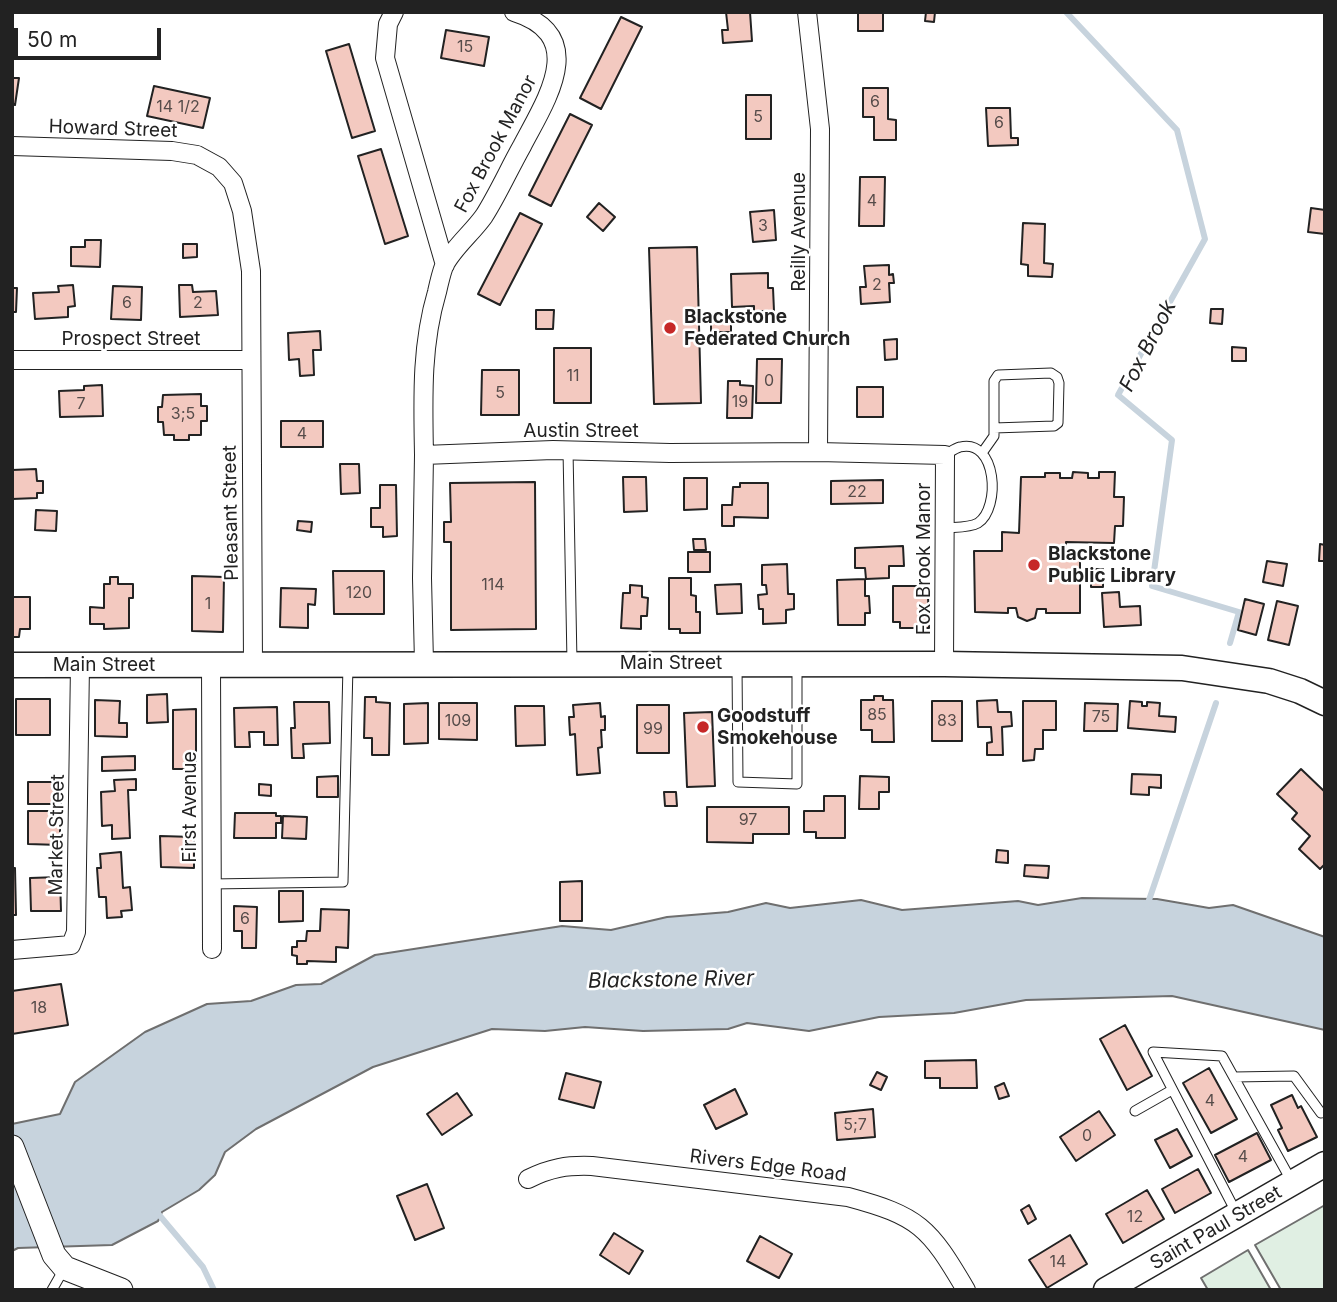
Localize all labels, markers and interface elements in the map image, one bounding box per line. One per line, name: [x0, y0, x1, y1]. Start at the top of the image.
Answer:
scale bar: [18, 14, 164, 58]
text: 50 m: [27, 27, 77, 52]
house number: 15: [457, 37, 473, 57]
street label: Fox Brook Manor: [450, 71, 542, 217]
house number: 6: [870, 92, 880, 112]
house number: 14 1/2: [156, 97, 200, 117]
house number: 5: [753, 107, 763, 127]
house number: 6: [994, 113, 1004, 133]
street label: Howard Street: [48, 115, 178, 143]
street label: Reilly Avenue: [788, 172, 810, 292]
house number: 4: [867, 191, 877, 211]
house number: 3: [758, 216, 768, 236]
house number: 2: [872, 275, 882, 295]
house number: 6: [122, 293, 132, 313]
house number: 2: [193, 293, 203, 313]
water label: Fox Brook: [1114, 296, 1182, 396]
place label: Blackstone Federated Church: [684, 306, 850, 350]
marker: Blackstone Federated Church: [662, 320, 678, 336]
street label: Prospect Street: [61, 328, 201, 350]
house number: 11: [566, 366, 580, 386]
house number: 0: [764, 371, 774, 391]
house number: 5: [495, 383, 505, 403]
house number: 19: [732, 392, 748, 412]
house number: 7: [76, 394, 86, 414]
house number: 3;5: [171, 404, 195, 424]
street label: Austin Street: [523, 420, 639, 442]
house number: 4: [297, 424, 307, 444]
street label: Pleasant Street: [218, 445, 244, 581]
house number: 22: [847, 482, 867, 502]
street label: Fox Brook Manor: [913, 483, 935, 635]
place label: Blackstone Public Library: [1048, 543, 1176, 587]
marker: Blackstone Public Library: [1026, 557, 1042, 573]
house number: 114: [481, 575, 505, 595]
house number: 120: [346, 583, 372, 603]
house number: 1: [205, 594, 211, 614]
street label: Main Street: [620, 652, 722, 674]
street label: Main Street: [53, 654, 155, 676]
place label: Goodstuff Smokehouse: [717, 705, 838, 749]
house number: 85: [867, 705, 887, 725]
house number: 75: [1092, 707, 1110, 727]
house number: 109: [445, 711, 471, 731]
house number: 83: [937, 711, 957, 731]
house number: 99: [643, 719, 663, 739]
marker: Goodstuff Smokehouse: [695, 719, 711, 735]
street label: First Avenue: [179, 751, 201, 863]
street label: Market Street: [45, 774, 69, 896]
house number: 97: [739, 810, 757, 830]
house number: 6: [240, 909, 250, 929]
water label: Blackstone River: [588, 966, 754, 994]
house number: 18: [31, 998, 47, 1018]
house number: 4: [1205, 1091, 1215, 1111]
house number: 5;7: [843, 1115, 867, 1135]
house number: 0: [1082, 1126, 1092, 1146]
street label: Rivers Edge Road: [688, 1145, 848, 1187]
house number: 4: [1238, 1147, 1248, 1167]
street label: Saint Paul Street: [1146, 1181, 1286, 1275]
house number: 12: [1127, 1207, 1143, 1227]
house number: 14: [1050, 1252, 1066, 1272]

